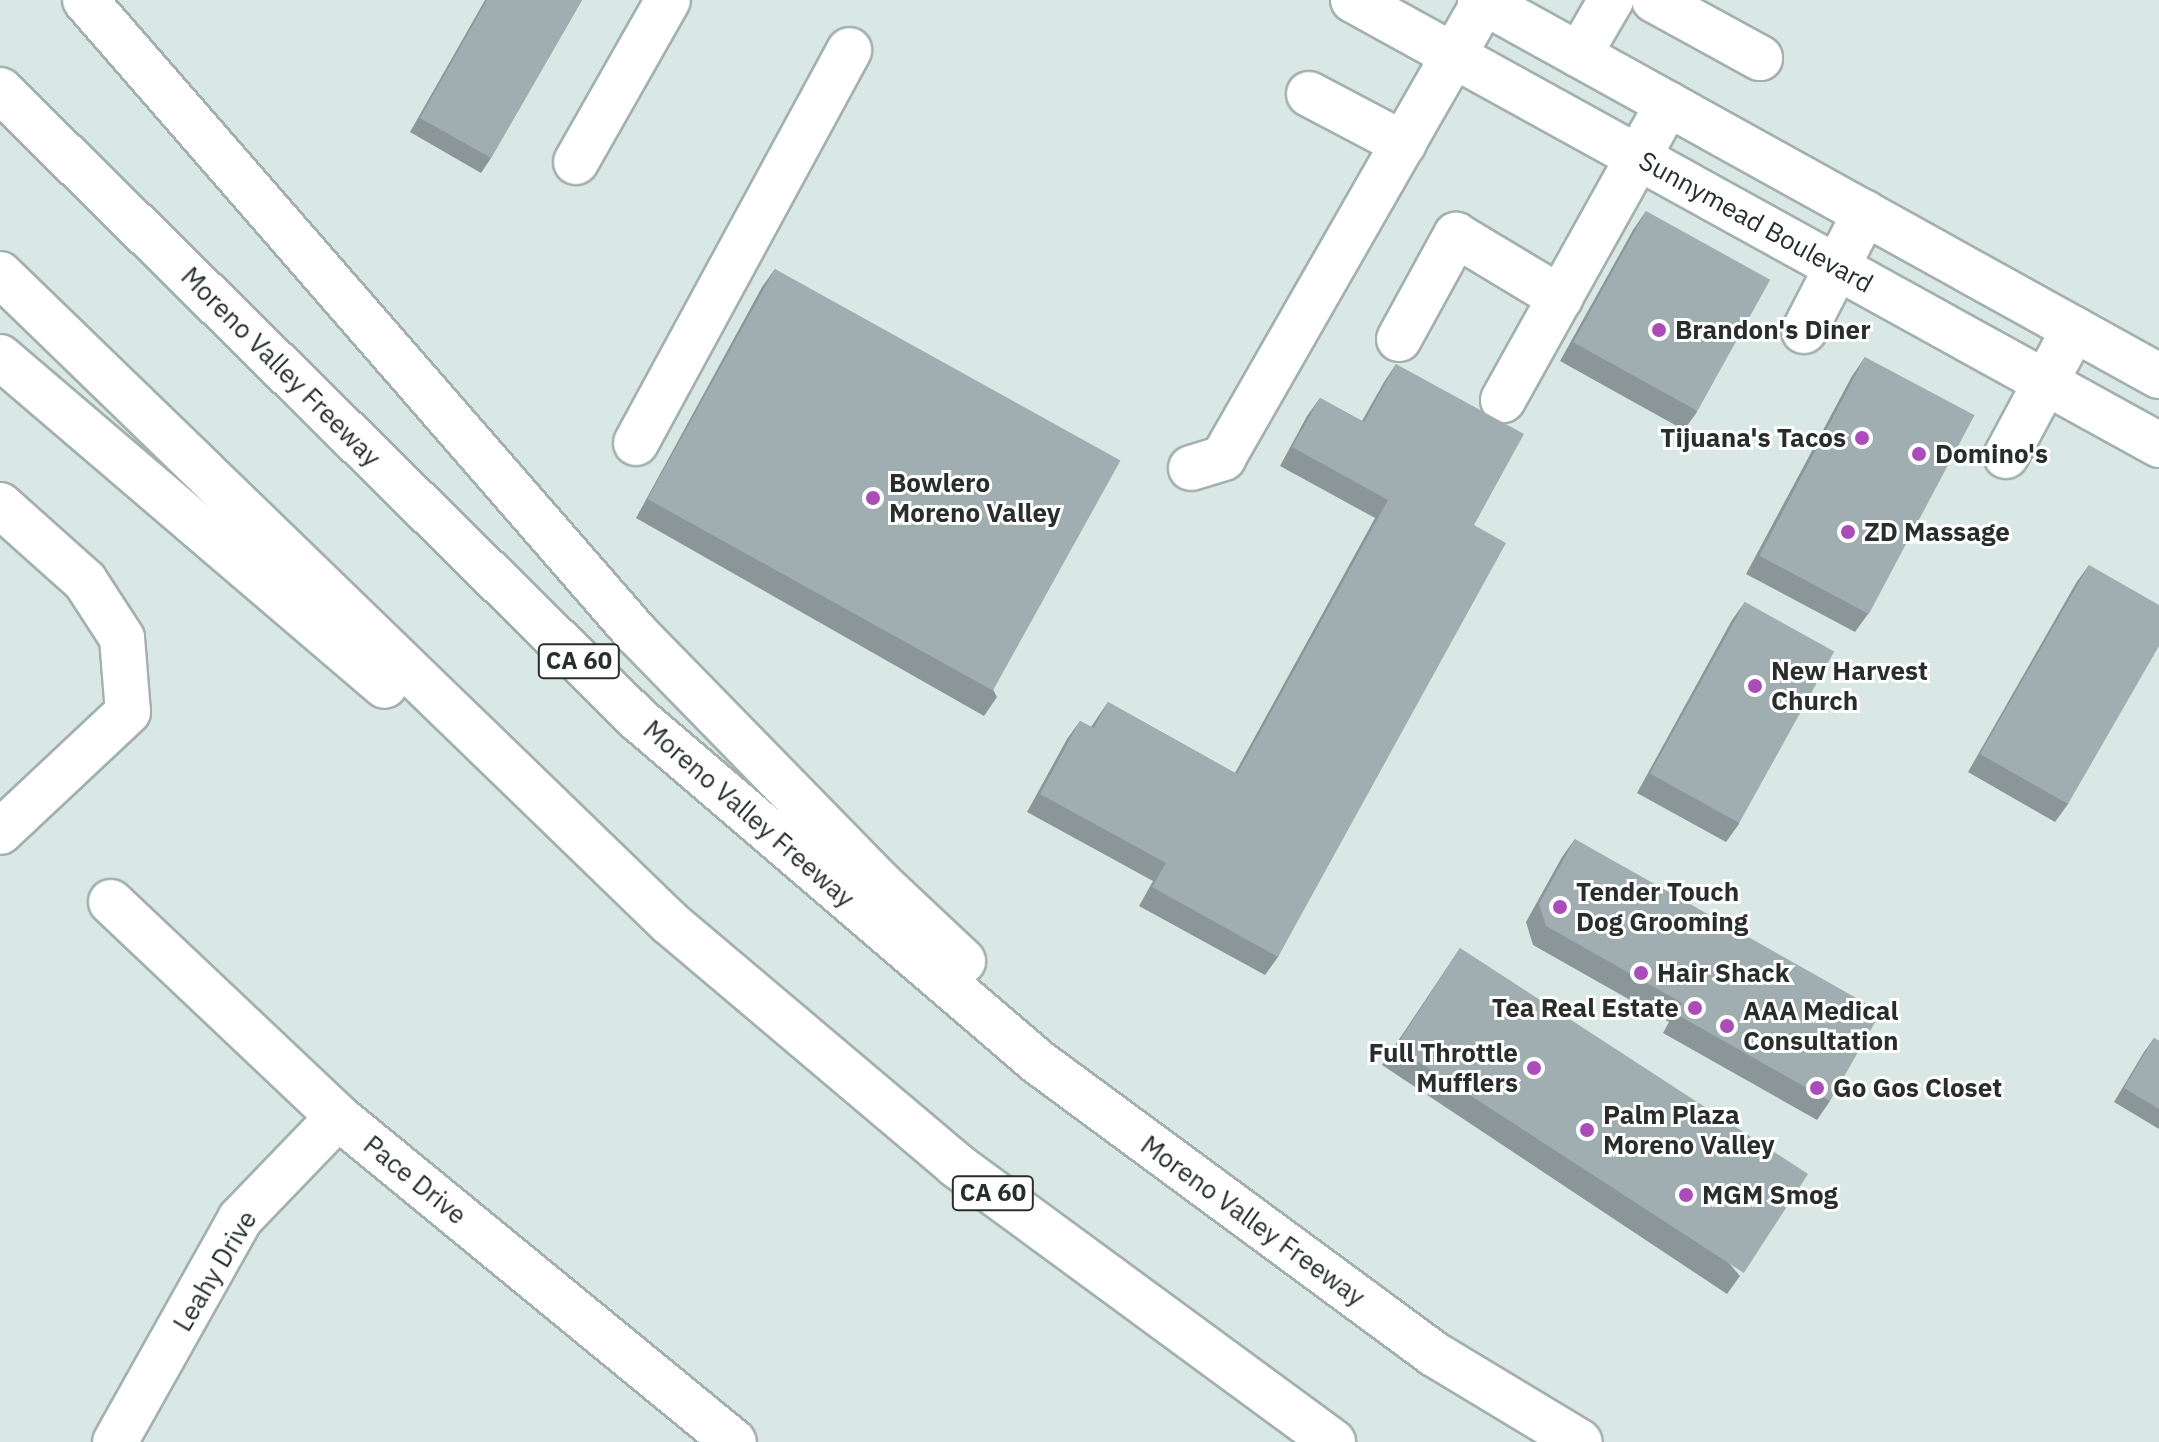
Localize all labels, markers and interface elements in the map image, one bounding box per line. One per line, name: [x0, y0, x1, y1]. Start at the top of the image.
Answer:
street label: Sunnymead Boulevard: [1634, 145, 1878, 299]
street label: Moreno Valley Freeway: [175, 261, 387, 473]
place label: Brandon's Diner: [1675, 314, 1871, 346]
marker: Brandon's Diner: [1650, 321, 1668, 339]
place label: Tijuana's Tacos: [1660, 422, 1846, 454]
marker: Tijuana's Tacos: [1853, 429, 1871, 447]
place label: Domino's: [1935, 438, 2048, 470]
marker: Domino's: [1910, 445, 1928, 463]
place label: Bowlero Moreno Valley: [889, 467, 1061, 528]
marker: Bowlero Moreno Valley: [864, 489, 882, 507]
place label: ZD Massage: [1864, 516, 2010, 548]
marker: ZD Massage: [1839, 523, 1857, 541]
road number: CA 60: [537, 641, 621, 681]
place label: New Harvest Church: [1771, 655, 1928, 716]
marker: New Harvest Church: [1746, 677, 1764, 695]
street label: Moreno Valley Freeway: [637, 714, 861, 914]
place label: Tender Touch Dog Grooming: [1576, 876, 1748, 938]
marker: Tender Touch Dog Grooming: [1551, 898, 1569, 916]
place label: Hair Shack: [1657, 957, 1790, 989]
marker: Hair Shack: [1632, 964, 1650, 982]
place label: Tea Real Estate: [1492, 992, 1679, 1024]
place label: AAA Medical Consultation: [1743, 995, 1899, 1056]
marker: Tea Real Estate: [1686, 999, 1704, 1017]
marker: AAA Medical Consultation: [1718, 1017, 1736, 1035]
place label: Full Throttle Mufflers: [1368, 1037, 1518, 1098]
marker: Full Throttle Mufflers: [1525, 1059, 1543, 1077]
place label: Go Gos Closet: [1833, 1072, 2002, 1104]
marker: Go Gos Closet: [1808, 1079, 1826, 1097]
place label: Palm Plaza Moreno Valley: [1603, 1099, 1775, 1160]
marker: Palm Plaza Moreno Valley: [1578, 1121, 1596, 1139]
street label: Pace Drive: [357, 1129, 473, 1231]
street label: Moreno Valley Freeway: [1135, 1129, 1371, 1313]
road number: CA 60: [951, 1173, 1035, 1213]
place label: MGM Smog: [1702, 1179, 1838, 1211]
marker: MGM Smog: [1677, 1186, 1695, 1204]
street label: Leahy Drive: [167, 1205, 263, 1337]

